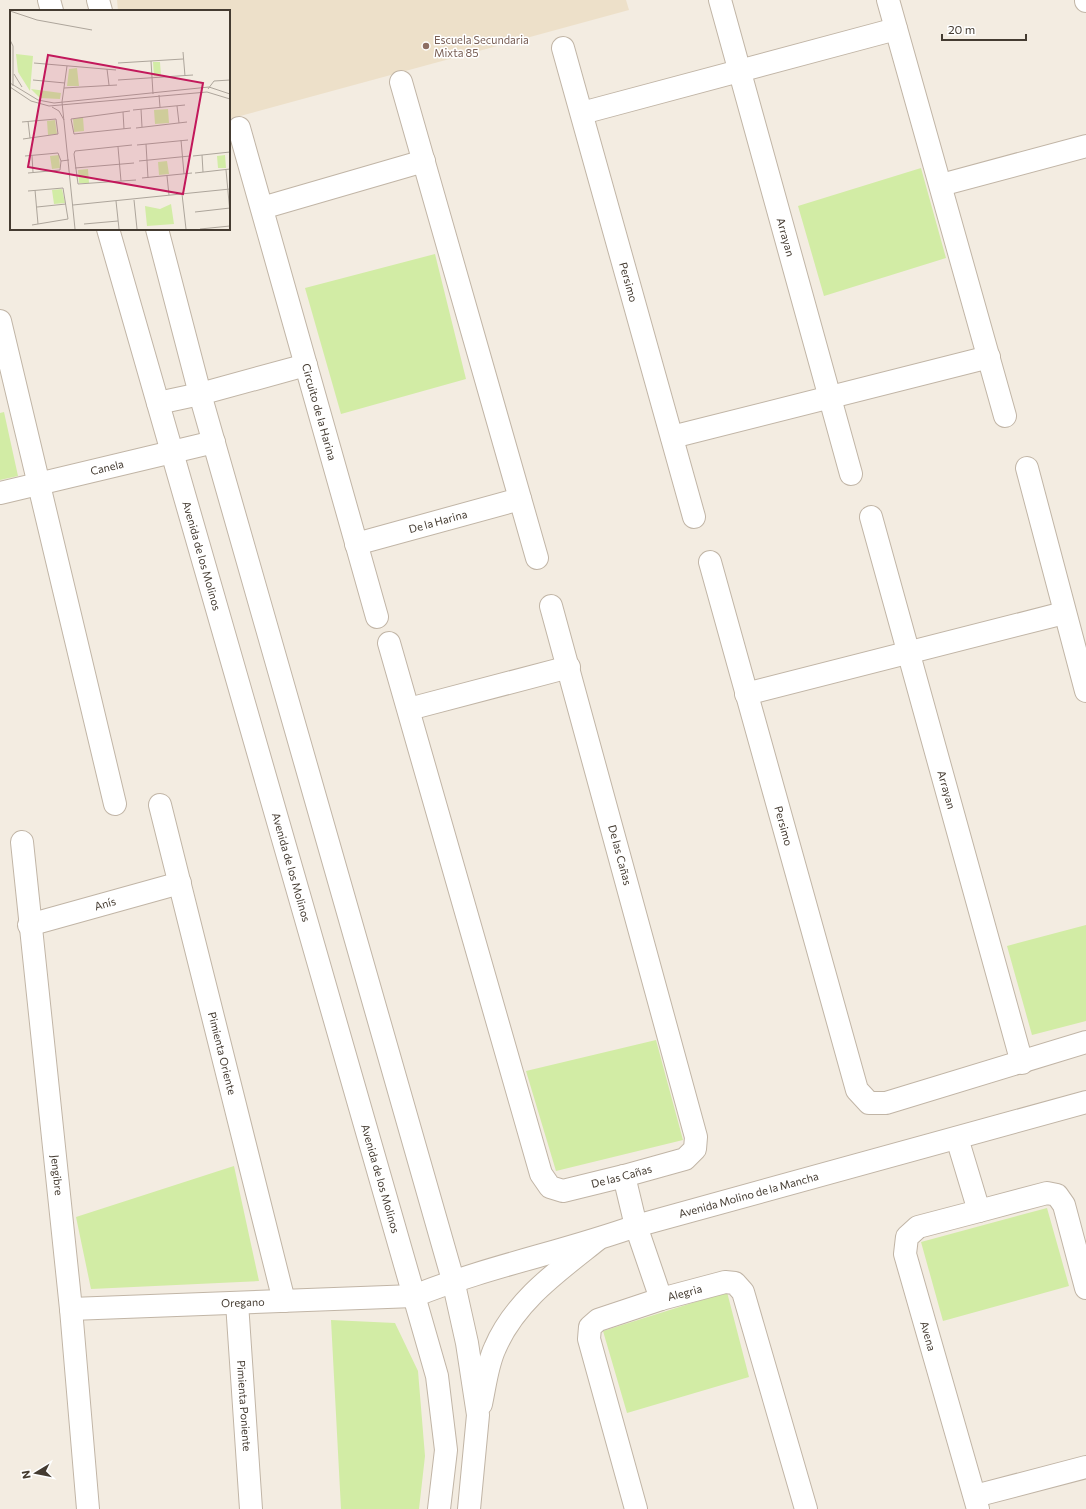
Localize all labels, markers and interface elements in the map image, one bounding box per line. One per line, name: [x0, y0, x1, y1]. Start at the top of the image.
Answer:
inset map: [10, 10, 230, 230]
scale bar: [942, 16, 1026, 42]
text: 20 m: [948, 22, 975, 36]
place label: Escuela Secundaria Mixta 85: [434, 33, 529, 59]
marker: Escuela Secundaria Mixta 85: [421, 41, 431, 51]
street label: Arrayan: [774, 216, 798, 258]
street label: Persimo: [617, 261, 641, 304]
street label: Circuito de la Harina: [300, 362, 339, 462]
street label: Canela: [89, 457, 125, 477]
street label: Avenida de los Molinos: [180, 500, 224, 612]
street label: De la Harina: [407, 507, 469, 535]
street label: Arrayan: [935, 769, 958, 810]
street label: Persimo: [772, 804, 796, 848]
street label: Avenida de los Molinos: [270, 811, 313, 923]
street label: De las Cañas: [606, 823, 635, 887]
street label: Anís: [93, 894, 117, 913]
street label: Pimienta Oriente: [206, 1010, 239, 1096]
street label: Avenida de los Molinos: [359, 1122, 403, 1235]
street label: Jengibre: [48, 1154, 66, 1196]
street label: De las Cañas: [590, 1162, 653, 1190]
street label: Avenida Molino de la Mancha: [677, 1169, 820, 1220]
street label: Alegria: [666, 1281, 703, 1303]
street label: Oregano: [221, 1295, 265, 1309]
street label: Avena: [918, 1319, 939, 1352]
street label: Pimienta Poniente: [235, 1360, 254, 1452]
north arrow: [16, 1453, 56, 1493]
text: N: [19, 1470, 33, 1480]

